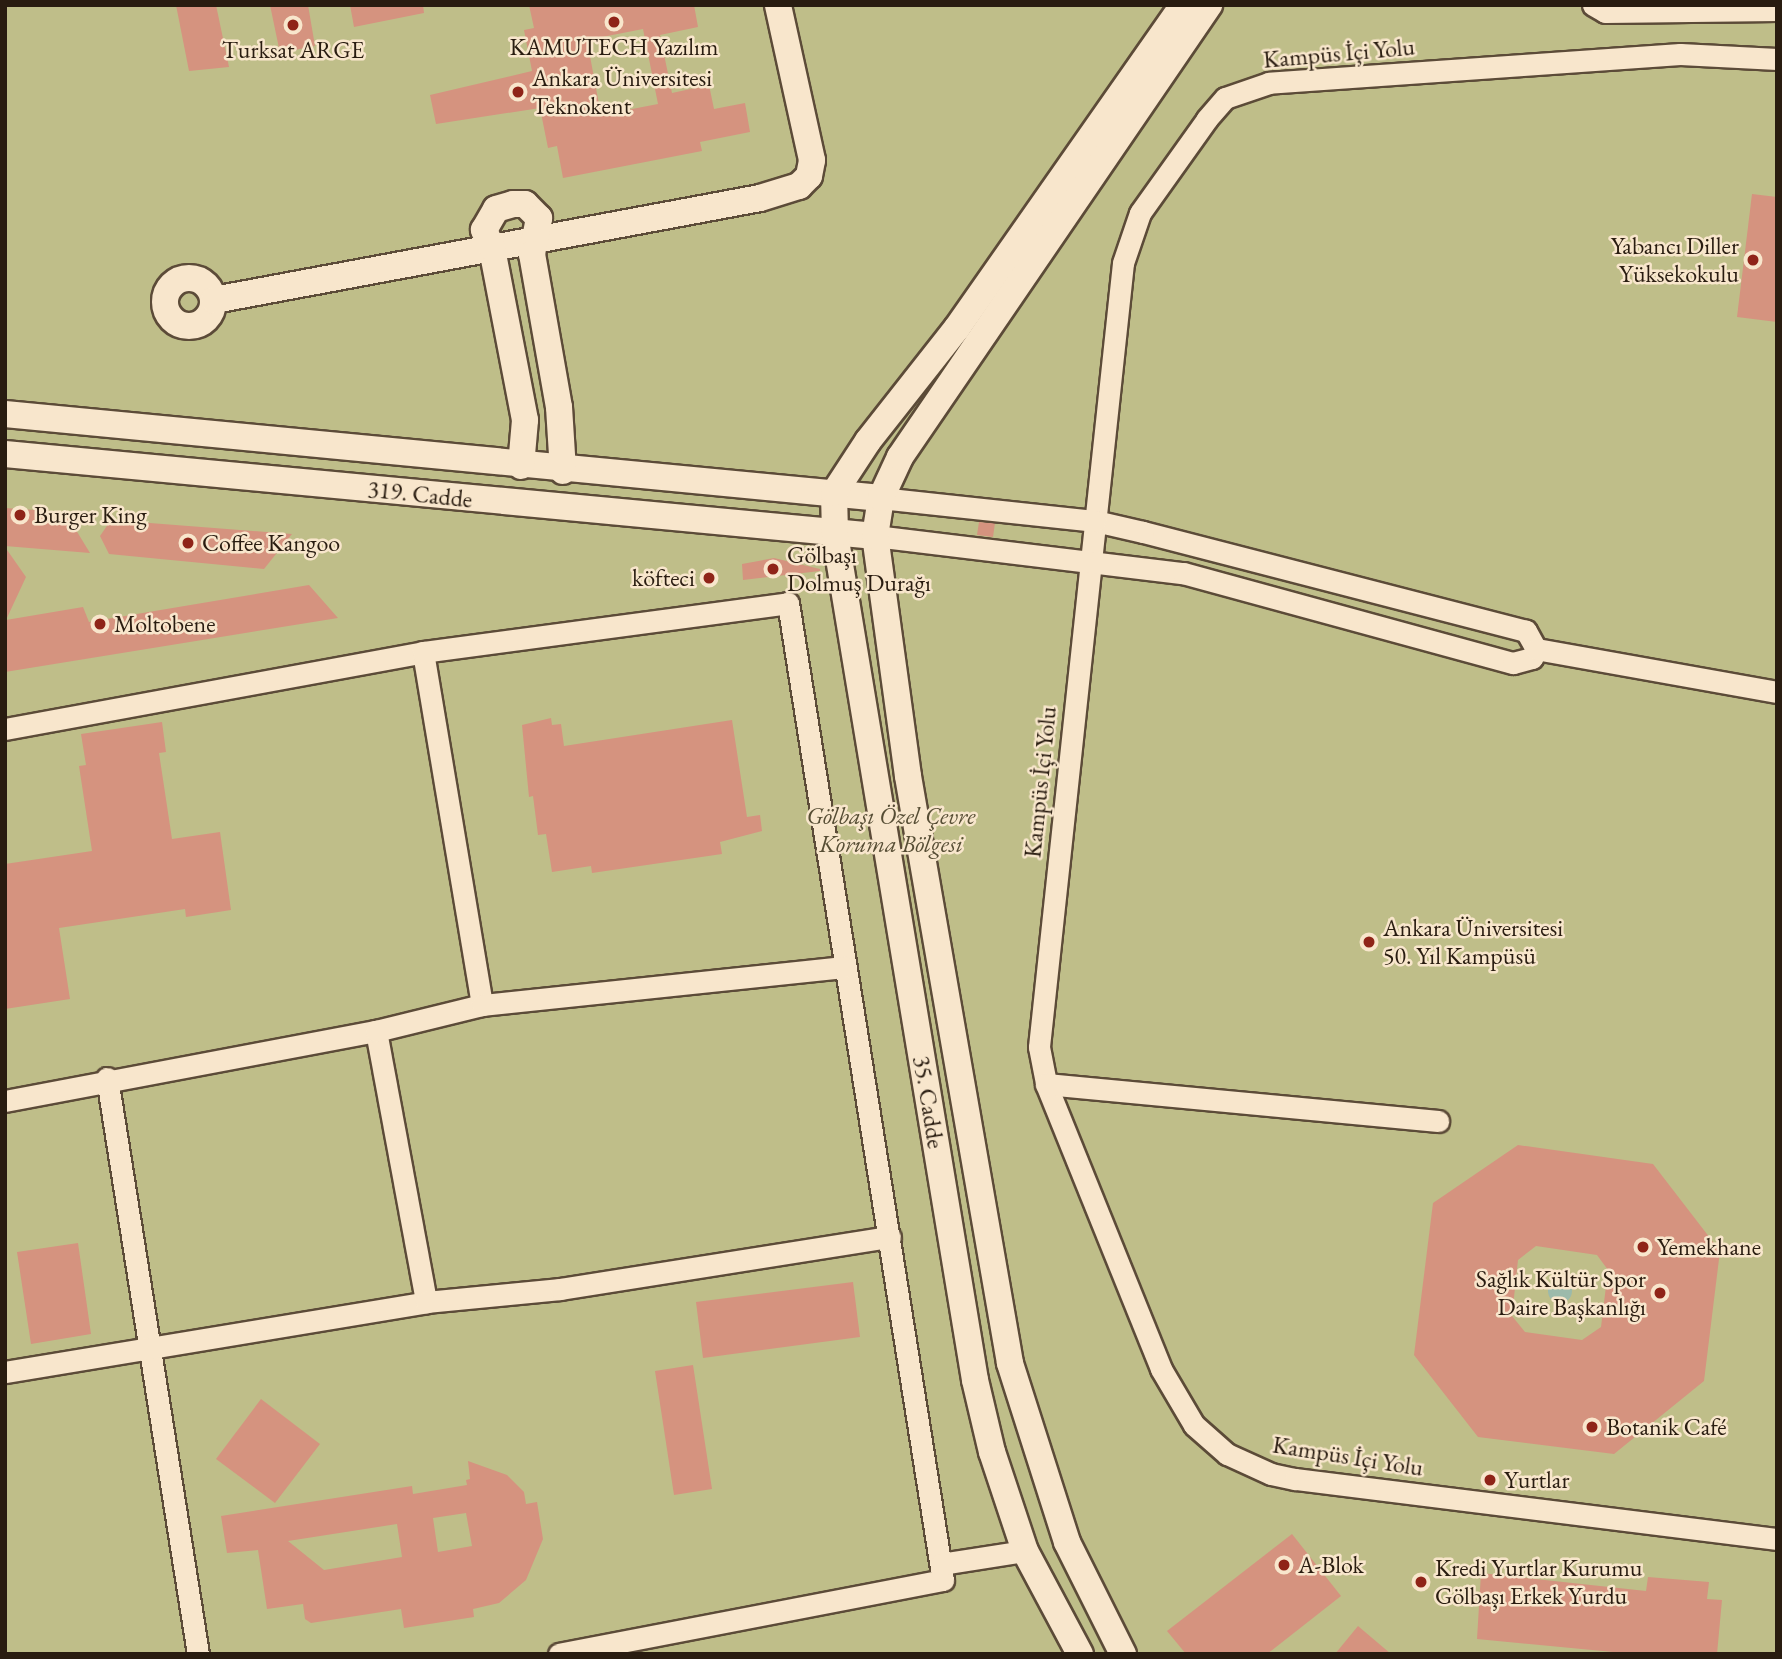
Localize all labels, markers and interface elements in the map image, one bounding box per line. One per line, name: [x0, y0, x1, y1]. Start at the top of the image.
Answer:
marker: KAMUTECH Yazılım: [606, 14, 622, 30]
marker: Turksat ARGE: [285, 17, 301, 33]
street label: Kampüs İçi Yolu: [1262, 32, 1416, 74]
place label: KAMUTECH Yazılım: [510, 33, 718, 61]
place label: Turksat ARGE: [222, 36, 364, 64]
place label: Ankara Üniversitesi Teknokent: [532, 64, 712, 120]
marker: Ankara Üniversitesi Teknokent: [510, 84, 526, 100]
place label: Yabancı Diller Yüksekokulu: [1611, 232, 1739, 288]
marker: Yabancı Diller Yüksekokulu: [1745, 252, 1761, 268]
street label: 319. Cadde: [366, 474, 474, 514]
place label: Burger King: [34, 501, 147, 529]
marker: Burger King: [12, 507, 28, 523]
place label: Coffee Kangoo: [202, 529, 340, 557]
marker: Coffee Kangoo: [180, 535, 196, 551]
place label: Gölbaşı Dolmuş Durağı: [787, 541, 931, 597]
marker: Gölbaşı Dolmuş Durağı: [765, 561, 781, 577]
place label: köfteci: [632, 564, 695, 592]
marker: köfteci: [701, 570, 717, 586]
place label: Moltobene: [114, 610, 216, 638]
marker: Moltobene: [92, 616, 108, 632]
street label: Kampüs İçi Yolu: [1018, 705, 1062, 859]
park label: Gölbaşı Özel Çevre Koruma Bölgesi: [807, 802, 975, 858]
place label: Ankara Üniversitesi 50. Yıl Kampüsü: [1383, 914, 1563, 970]
marker: Ankara Üniversitesi 50. Yıl Kampüsü: [1361, 934, 1377, 950]
street label: 35. Cadde: [907, 1054, 951, 1150]
place label: Yemekhane: [1657, 1233, 1761, 1261]
marker: Yemekhane: [1635, 1239, 1651, 1255]
place label: Sağlık Kültür Spor Daire Başkanlığı: [1476, 1265, 1646, 1321]
marker: Sağlık Kültür Spor Daire Başkanlığı: [1652, 1285, 1668, 1301]
place label: Botanik Café: [1606, 1413, 1727, 1441]
marker: Botanik Café: [1584, 1419, 1600, 1435]
street label: Kampüs İçi Yolu: [1271, 1430, 1425, 1482]
place label: Yurtlar: [1504, 1466, 1569, 1494]
marker: Yurtlar: [1482, 1472, 1498, 1488]
place label: A-Blok: [1298, 1551, 1364, 1579]
place label: Kredi Yurtlar Kurumu Gölbaşı Erkek Yurdu: [1435, 1554, 1643, 1610]
marker: A-Blok: [1276, 1557, 1292, 1573]
marker: Kredi Yurtlar Kurumu Gölbaşı Erkek Yurdu: [1413, 1574, 1429, 1590]

